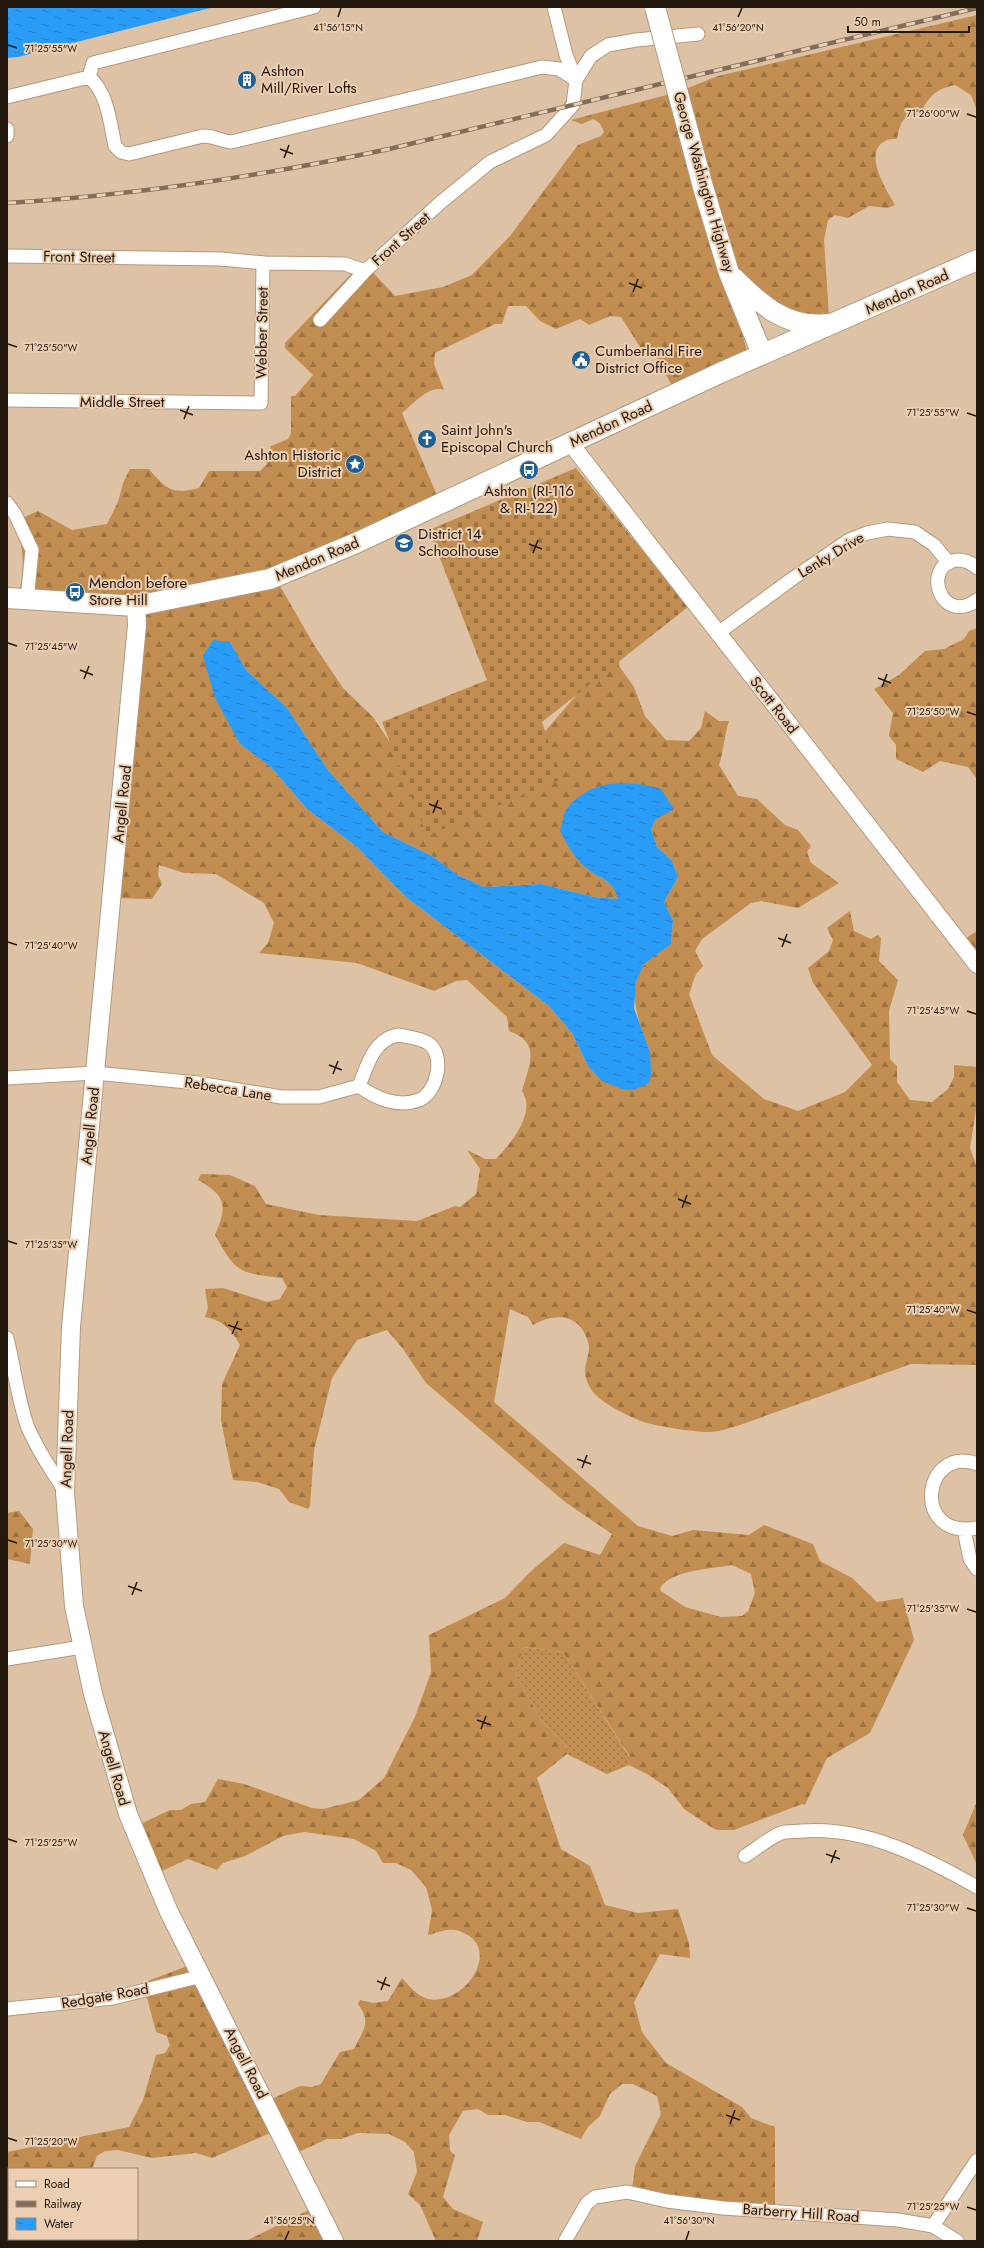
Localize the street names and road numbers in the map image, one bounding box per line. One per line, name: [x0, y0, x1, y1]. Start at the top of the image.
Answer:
street label: George Washington Highway: [668, 89, 740, 275]
street label: Front Street: [367, 206, 435, 271]
street label: Front Street: [43, 245, 116, 269]
street label: Mendon Road: [862, 264, 952, 320]
street label: Webber Street: [250, 287, 274, 379]
street label: Middle Street: [80, 391, 165, 413]
street label: Mendon Road: [566, 395, 656, 453]
street label: Lenky Drive: [794, 526, 868, 583]
street label: Mendon Road: [272, 531, 362, 587]
street label: Scott Road: [745, 672, 803, 738]
street label: Angell Road: [107, 764, 137, 844]
street label: Rebecca Lane: [183, 1071, 273, 1107]
street label: Angell Road: [75, 1086, 105, 1166]
street label: Angell Road: [55, 1410, 79, 1488]
street label: Angell Road: [93, 1728, 135, 1808]
street label: Redgate Road: [59, 1977, 151, 2015]
street label: Angell Road: [219, 2023, 273, 2103]
street label: Barberry Hill Road: [742, 2198, 860, 2228]

